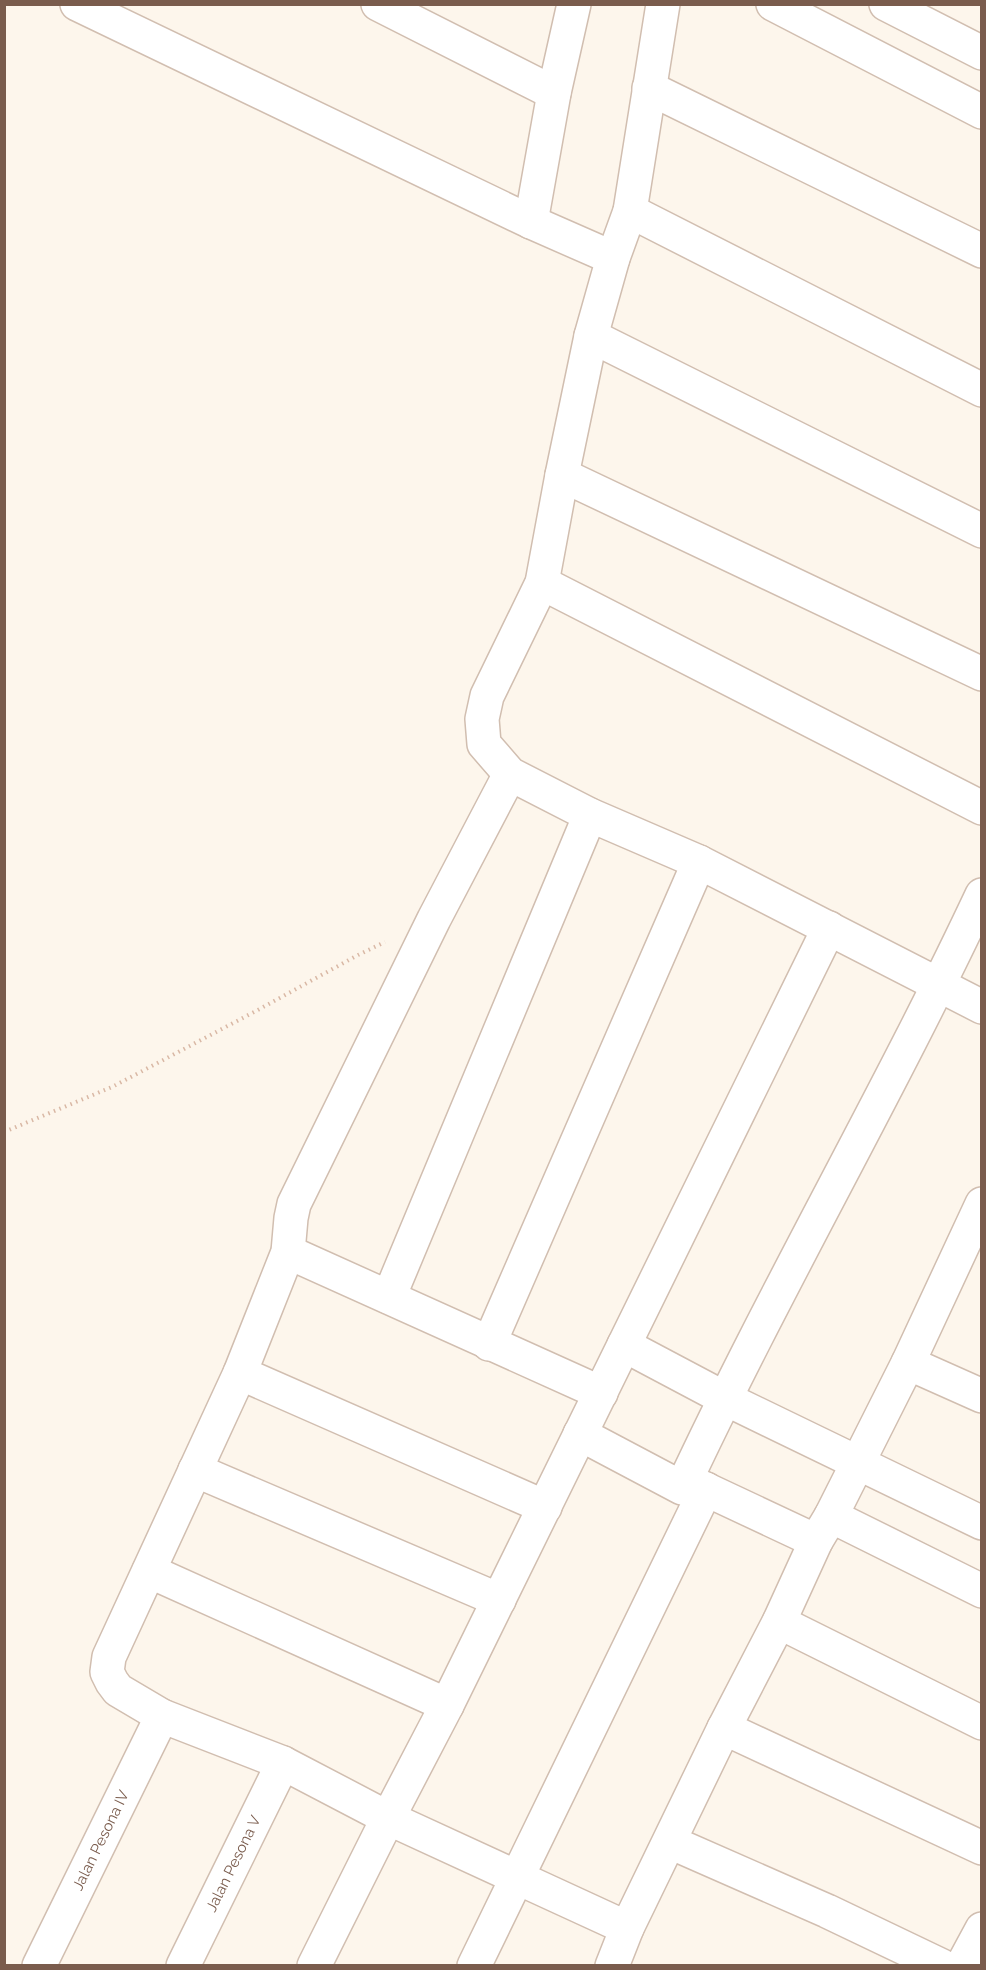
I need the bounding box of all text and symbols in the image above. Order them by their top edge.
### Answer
street label: Jalan Pesona IV [69,1787,133,1893]
street label: Jalan Pesona V [202,1813,265,1915]

